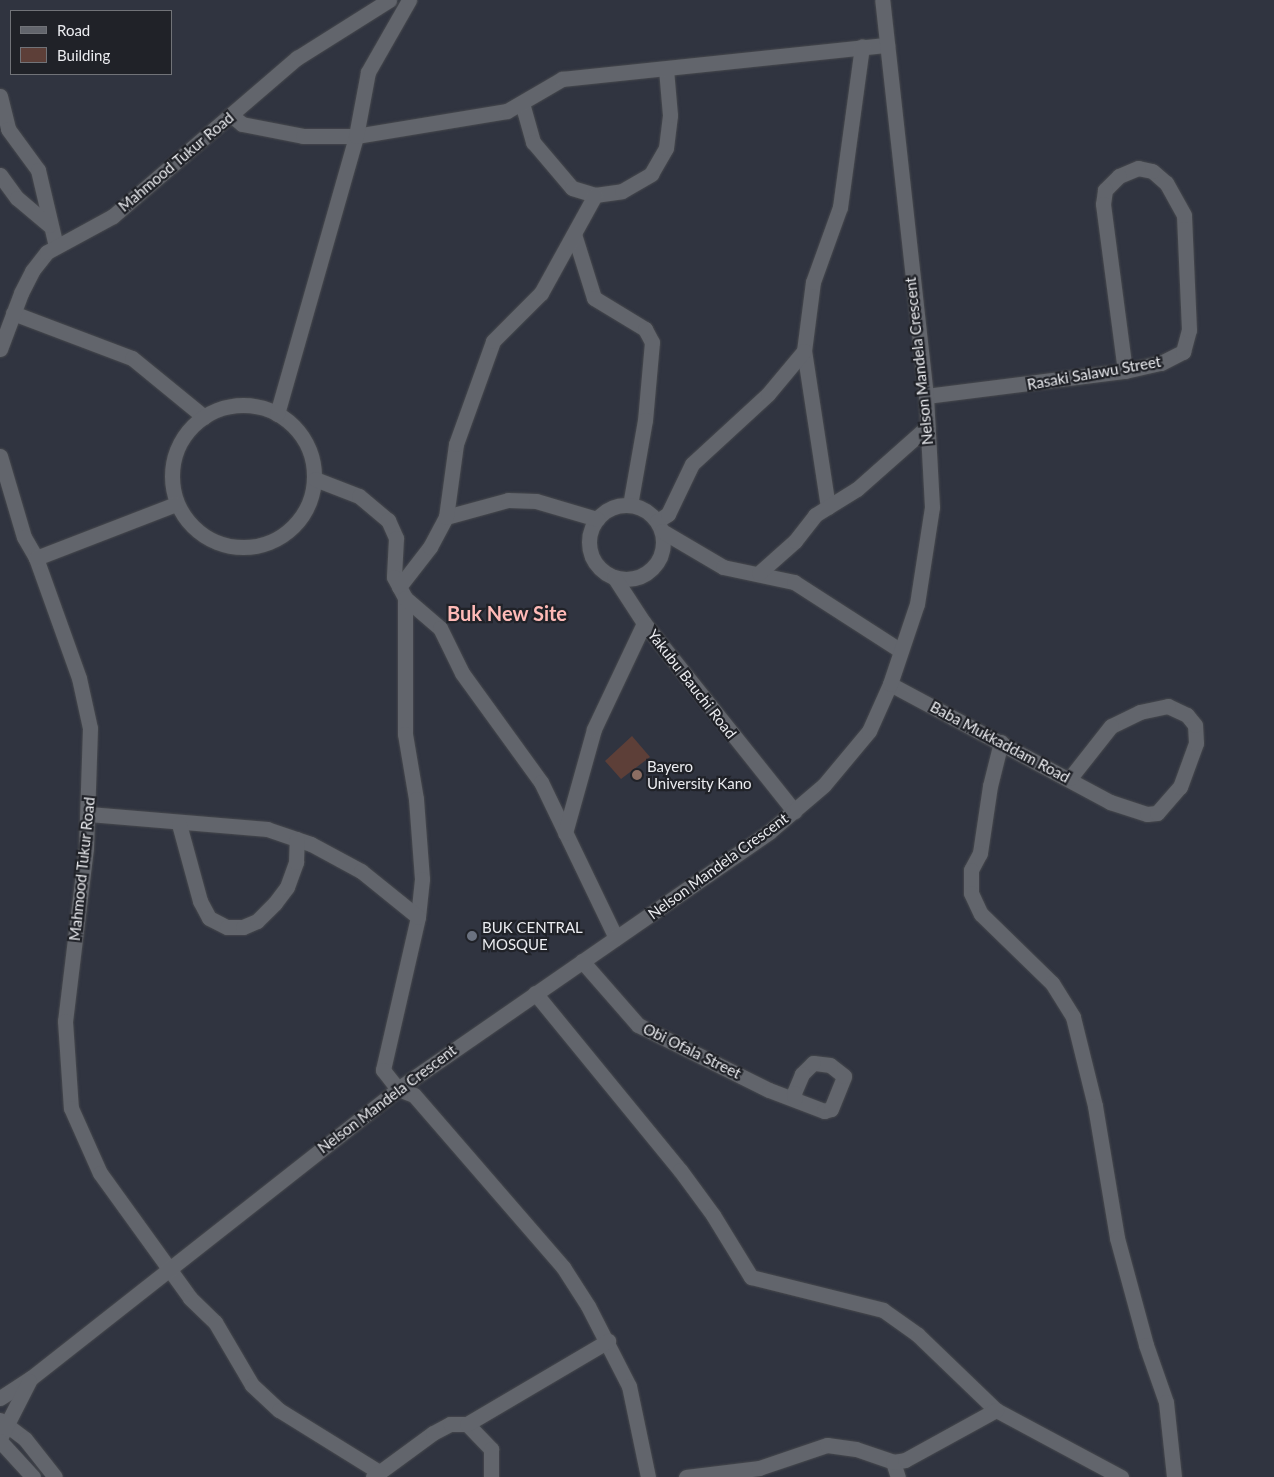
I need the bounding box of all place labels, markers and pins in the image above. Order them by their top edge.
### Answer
place label: Bayero University Kano [647,757,752,792]
marker: Bayero University Kano [631,769,643,781]
place label: BUK CENTRAL MOSQUE [482,918,583,953]
marker: BUK CENTRAL MOSQUE [466,930,478,942]

